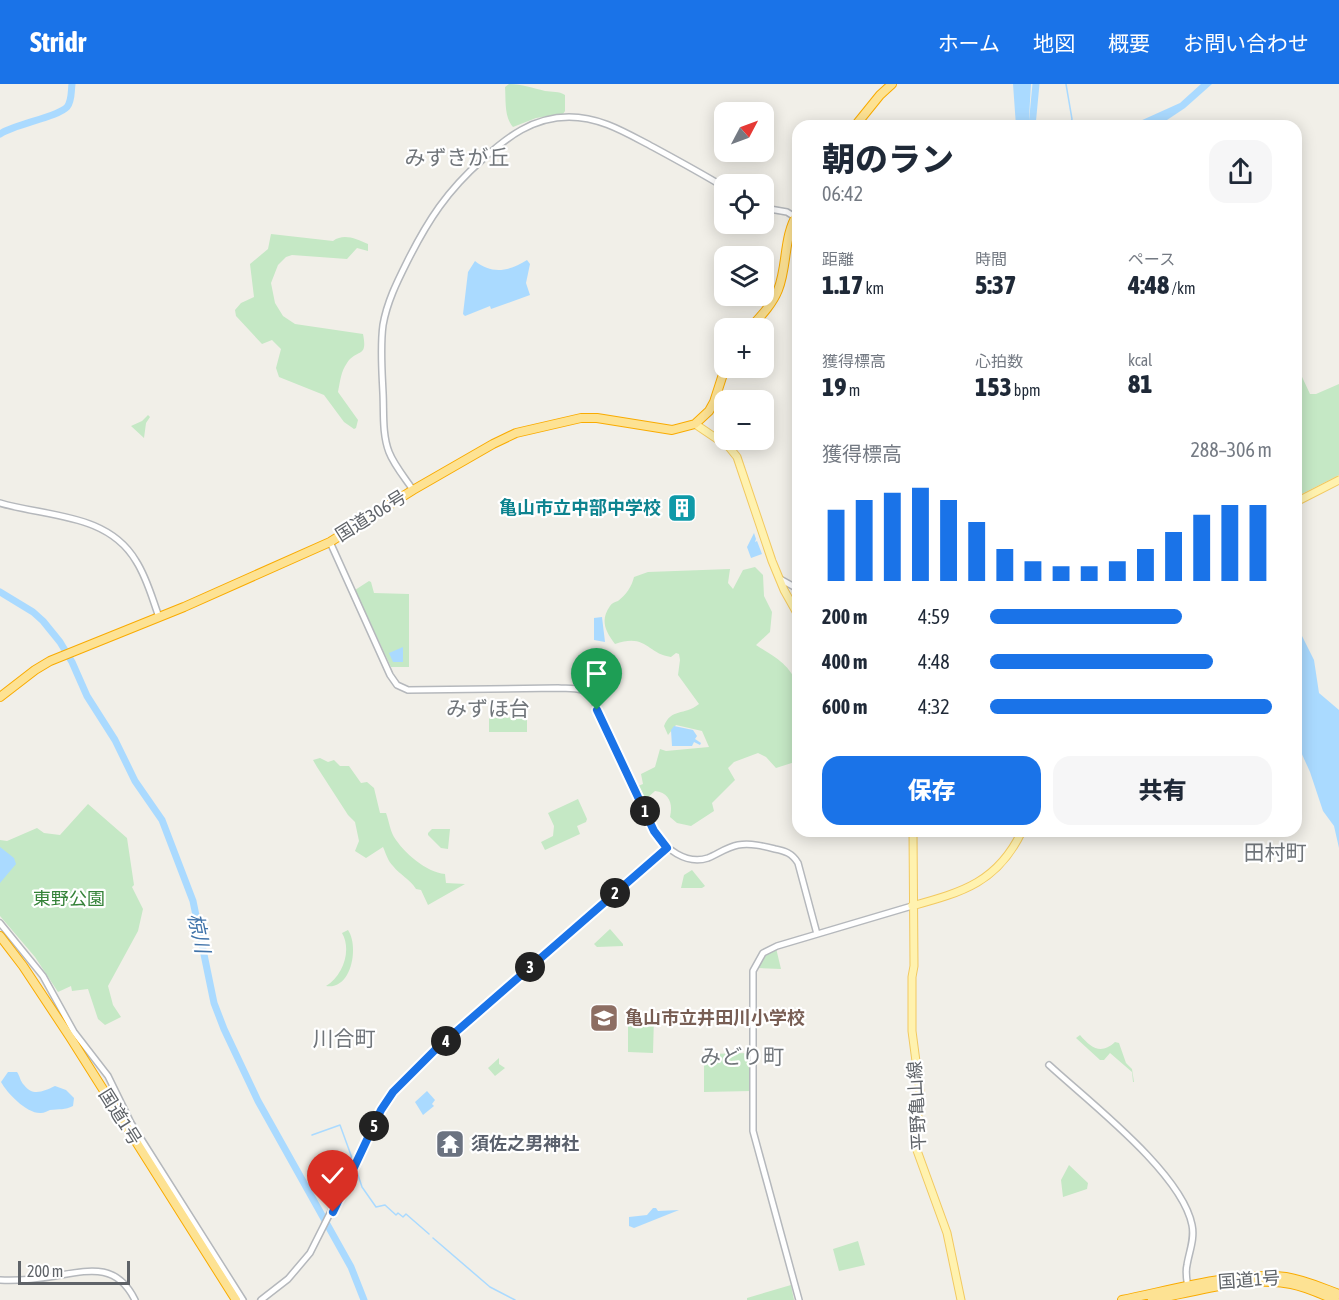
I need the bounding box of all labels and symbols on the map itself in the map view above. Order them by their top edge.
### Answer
north arrow [714,102,774,162]
district label: みずきが丘 [405,145,510,169]
street label: 国道306号 [332,486,410,546]
building icon: 亀山市立中部中学校 [666,492,698,524]
place label: 亀山市立中部中学校 [499,497,661,518]
pin [571,648,622,710]
district label: みずほ台 [446,696,530,720]
pin: 1 [630,796,660,826]
district label: 田村町 [1244,840,1307,864]
pin: 2 [600,878,630,908]
park label: 東野公園 [33,888,105,909]
water label: 椋川 [184,911,215,957]
pin: 3 [515,952,545,982]
school or university icon: 亀山市立井田川小学校 [588,1002,620,1034]
place label: 亀山市立井田川小学校 [625,1007,805,1028]
district label: 川合町 [313,1026,376,1050]
pin: 4 [431,1026,461,1056]
district label: みどり町 [700,1044,784,1068]
street label: 平野亀山線 [904,1061,929,1152]
street label: 国道1号 [95,1085,146,1149]
pin: 5 [359,1111,389,1141]
temple icon: 須佐之男神社 [434,1128,466,1160]
place label: 須佐之男神社 [471,1133,579,1154]
pin [307,1150,358,1212]
scale bar [18,1258,130,1286]
street label: 国道1号 [1217,1267,1281,1292]

